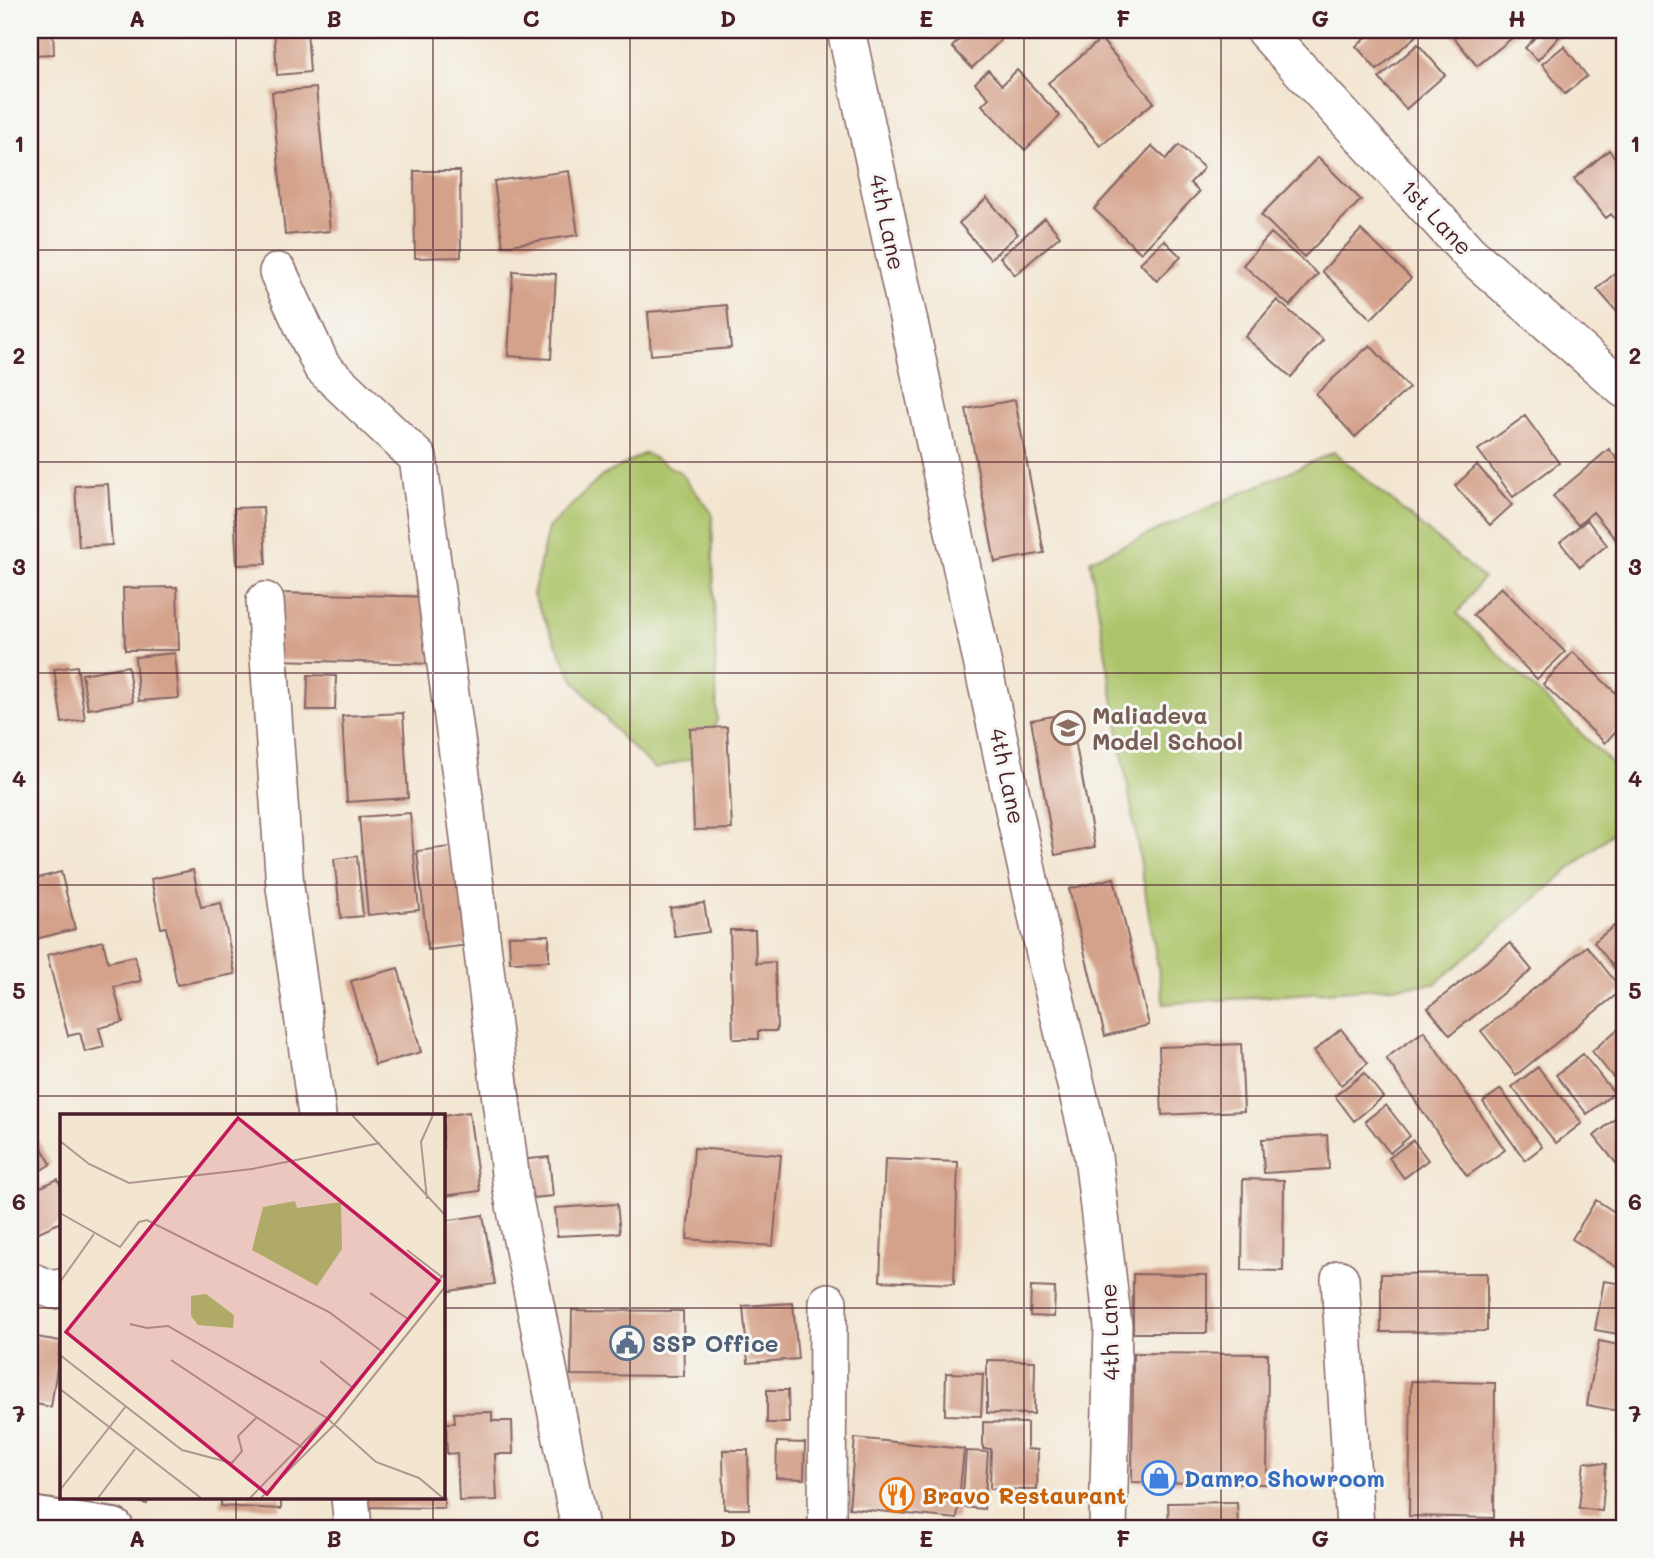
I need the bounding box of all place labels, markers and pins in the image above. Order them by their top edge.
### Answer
place label: Maliadeva Model School [1092,700,1243,756]
school or university icon: Maliadeva Model School [1049,709,1087,747]
public building icon: SSP Office [608,1324,646,1362]
place label: SSP Office [652,1328,778,1358]
shop icon: Damro Showroom [1140,1459,1178,1497]
place label: Damro Showroom [1184,1463,1385,1493]
restaurant icon: Bravo Restaurant [878,1476,916,1514]
place label: Bravo Restaurant [922,1480,1127,1510]

